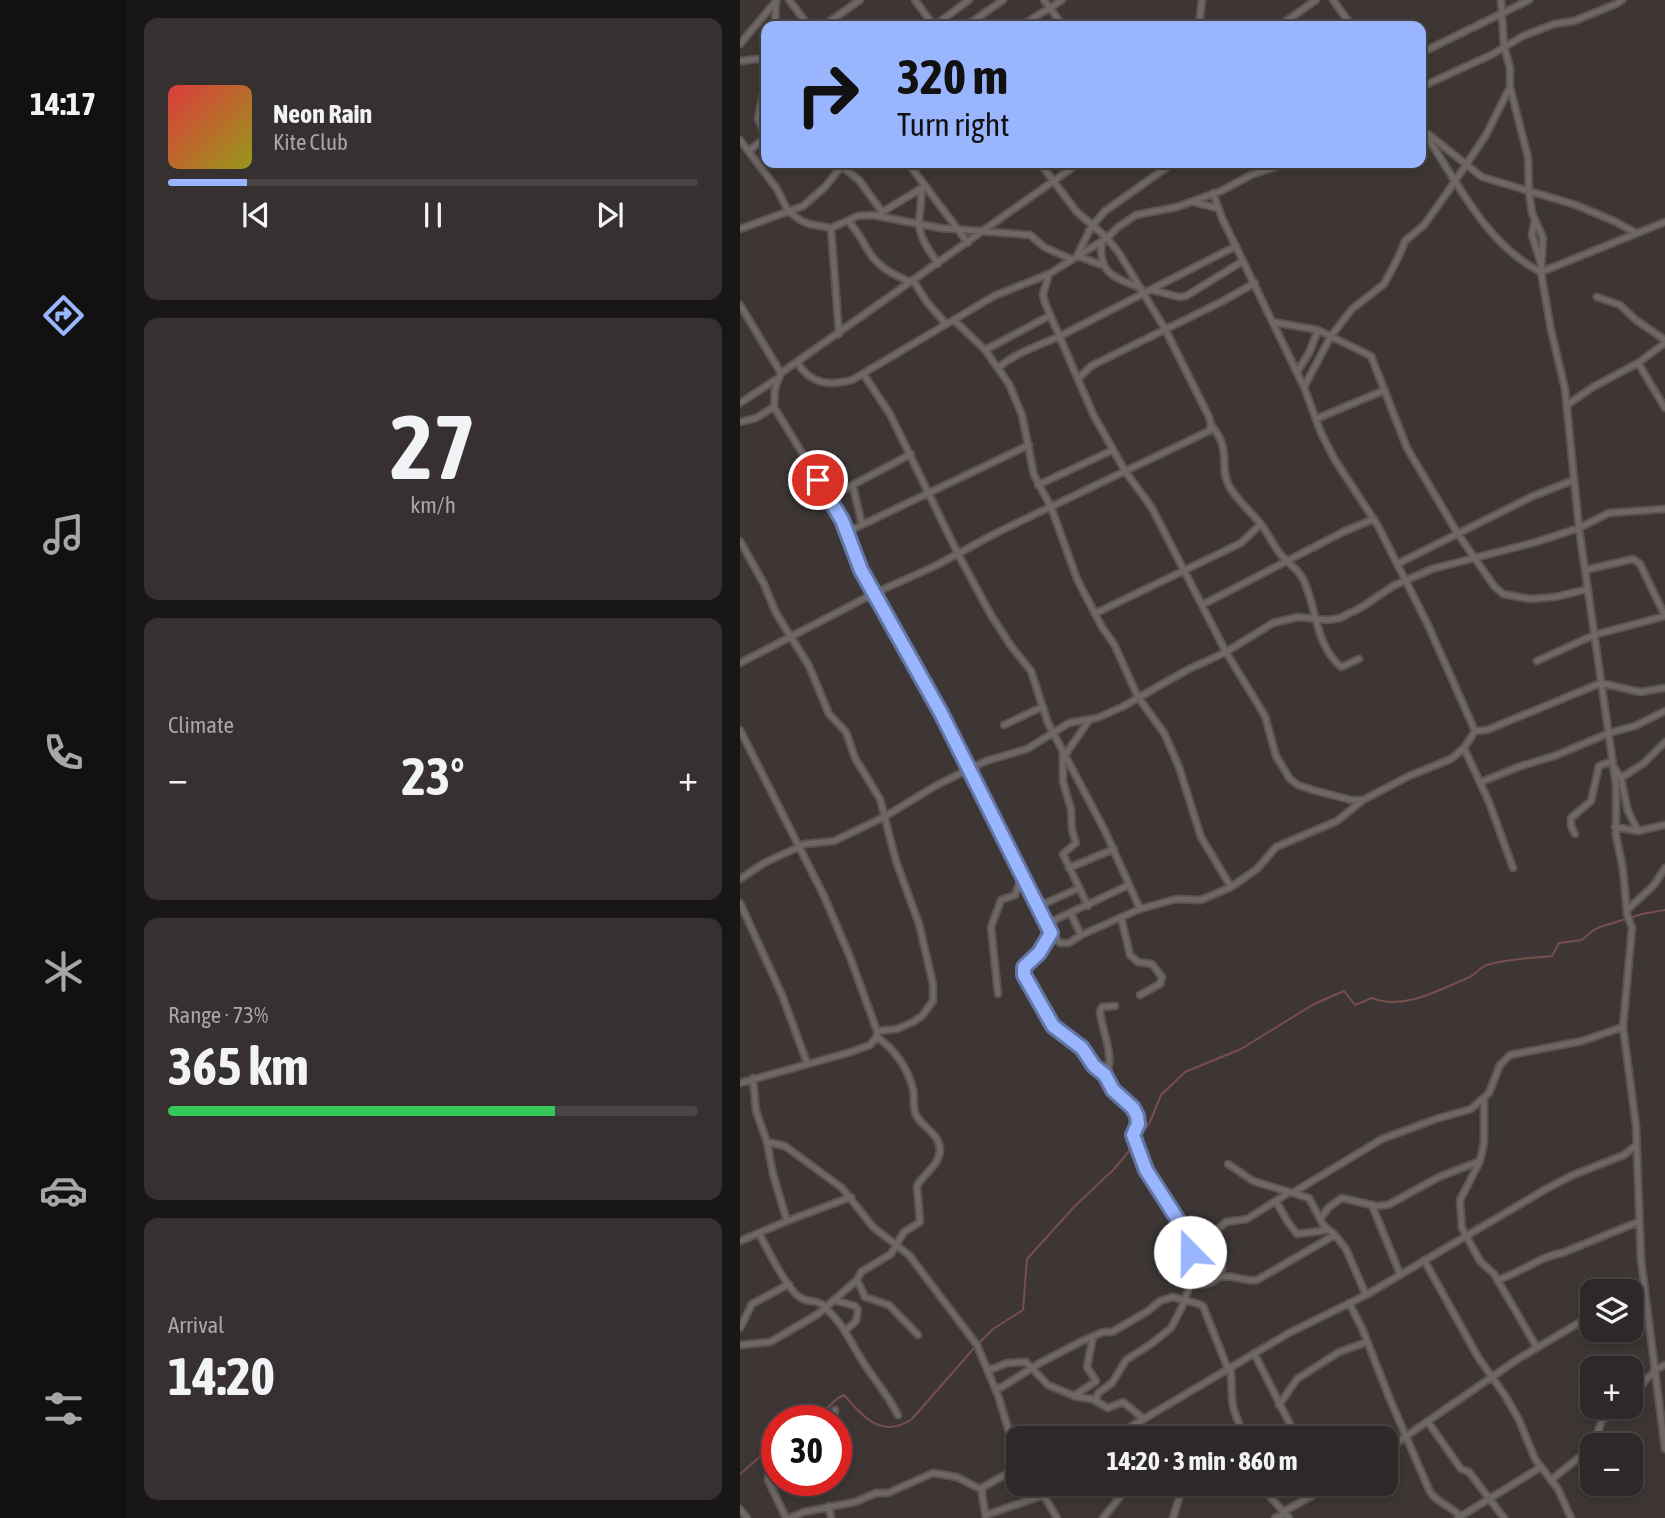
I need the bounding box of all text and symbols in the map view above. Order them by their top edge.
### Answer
text: 320 m [897,48,1008,104]
icon: right [782,49,873,140]
text: 14:17 [30,85,96,122]
text: Neon Rain [273,99,372,129]
text: Turn right [897,106,1010,143]
text: Kite Club [273,129,348,155]
icon: previous [237,196,275,234]
icon: pause [414,196,452,234]
icon: next [591,196,629,234]
icon: directions [39,291,88,340]
text: 27 [390,394,476,498]
pin [788,450,848,510]
icon: arrive [799,461,837,499]
text: km/h [410,492,456,518]
icon: music [39,510,88,559]
text: Climate [168,712,234,738]
icon: phone [39,728,88,777]
text: 23° [401,746,465,806]
text: − [168,756,188,799]
text: + [678,756,698,799]
icon: climate [39,947,88,996]
text: Range · 73% [168,1002,268,1028]
text: 365 km [168,1036,309,1096]
icon: car [39,1166,88,1215]
position arrow [1153,1215,1227,1289]
map controls [1580,1279,1643,1496]
button: layers [1580,1279,1643,1342]
text: Arrival [168,1312,224,1338]
text: 14:20 [168,1346,275,1406]
button: + [1580,1356,1643,1419]
icon: filters [39,1384,88,1433]
speed limit sign: 30 [761,1405,852,1496]
button: − [1580,1433,1643,1496]
text: 14:20 · 3 min · 860 m [1107,1446,1297,1476]

